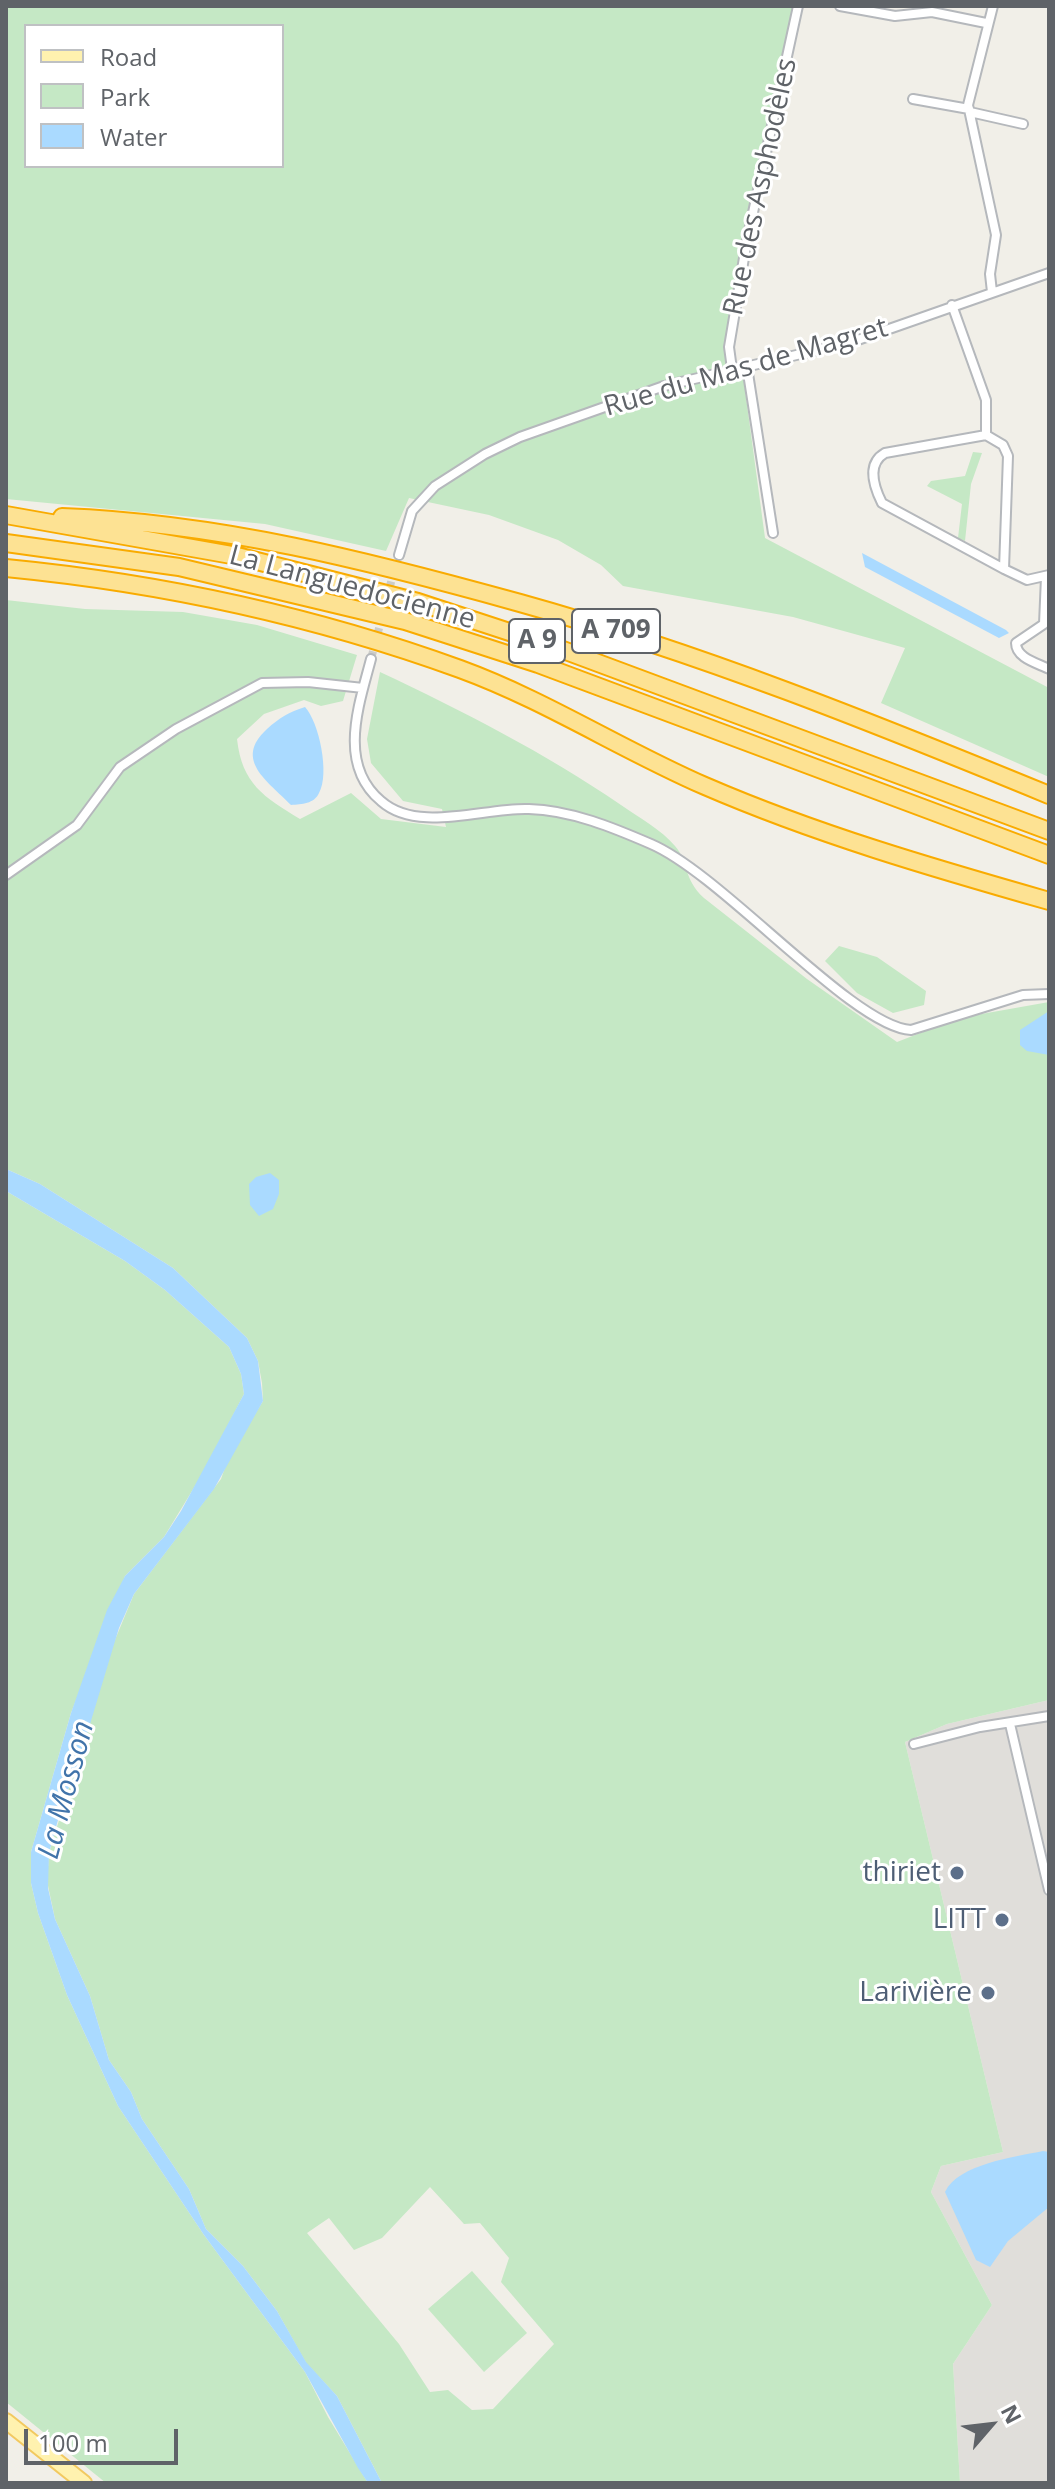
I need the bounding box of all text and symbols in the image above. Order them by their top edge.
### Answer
legend [24,24,284,168]
text: Road [100,40,157,73]
street label: Rue des Asphodèles [717,55,805,319]
text: Park [100,80,150,113]
text: Water [100,120,167,153]
street label: Rue du Mas de Magret [600,311,892,425]
street label: La Languedocienne [225,539,479,637]
road number: A 709 [572,609,660,653]
road number: A 9 [509,619,565,663]
water label: La Mosson [31,1717,103,1863]
place label: thiriet [863,1856,941,1890]
marker: thiriet [948,1864,966,1882]
place label: LITT [933,1903,986,1937]
marker: LITT [993,1911,1011,1929]
place label: Larivière [859,1976,972,2010]
marker: Larivière [979,1984,997,2002]
north arrow [951,2385,1031,2465]
text: N [995,2399,1030,2429]
scale bar [28,2413,182,2463]
text: 100 m [38,2426,108,2459]

